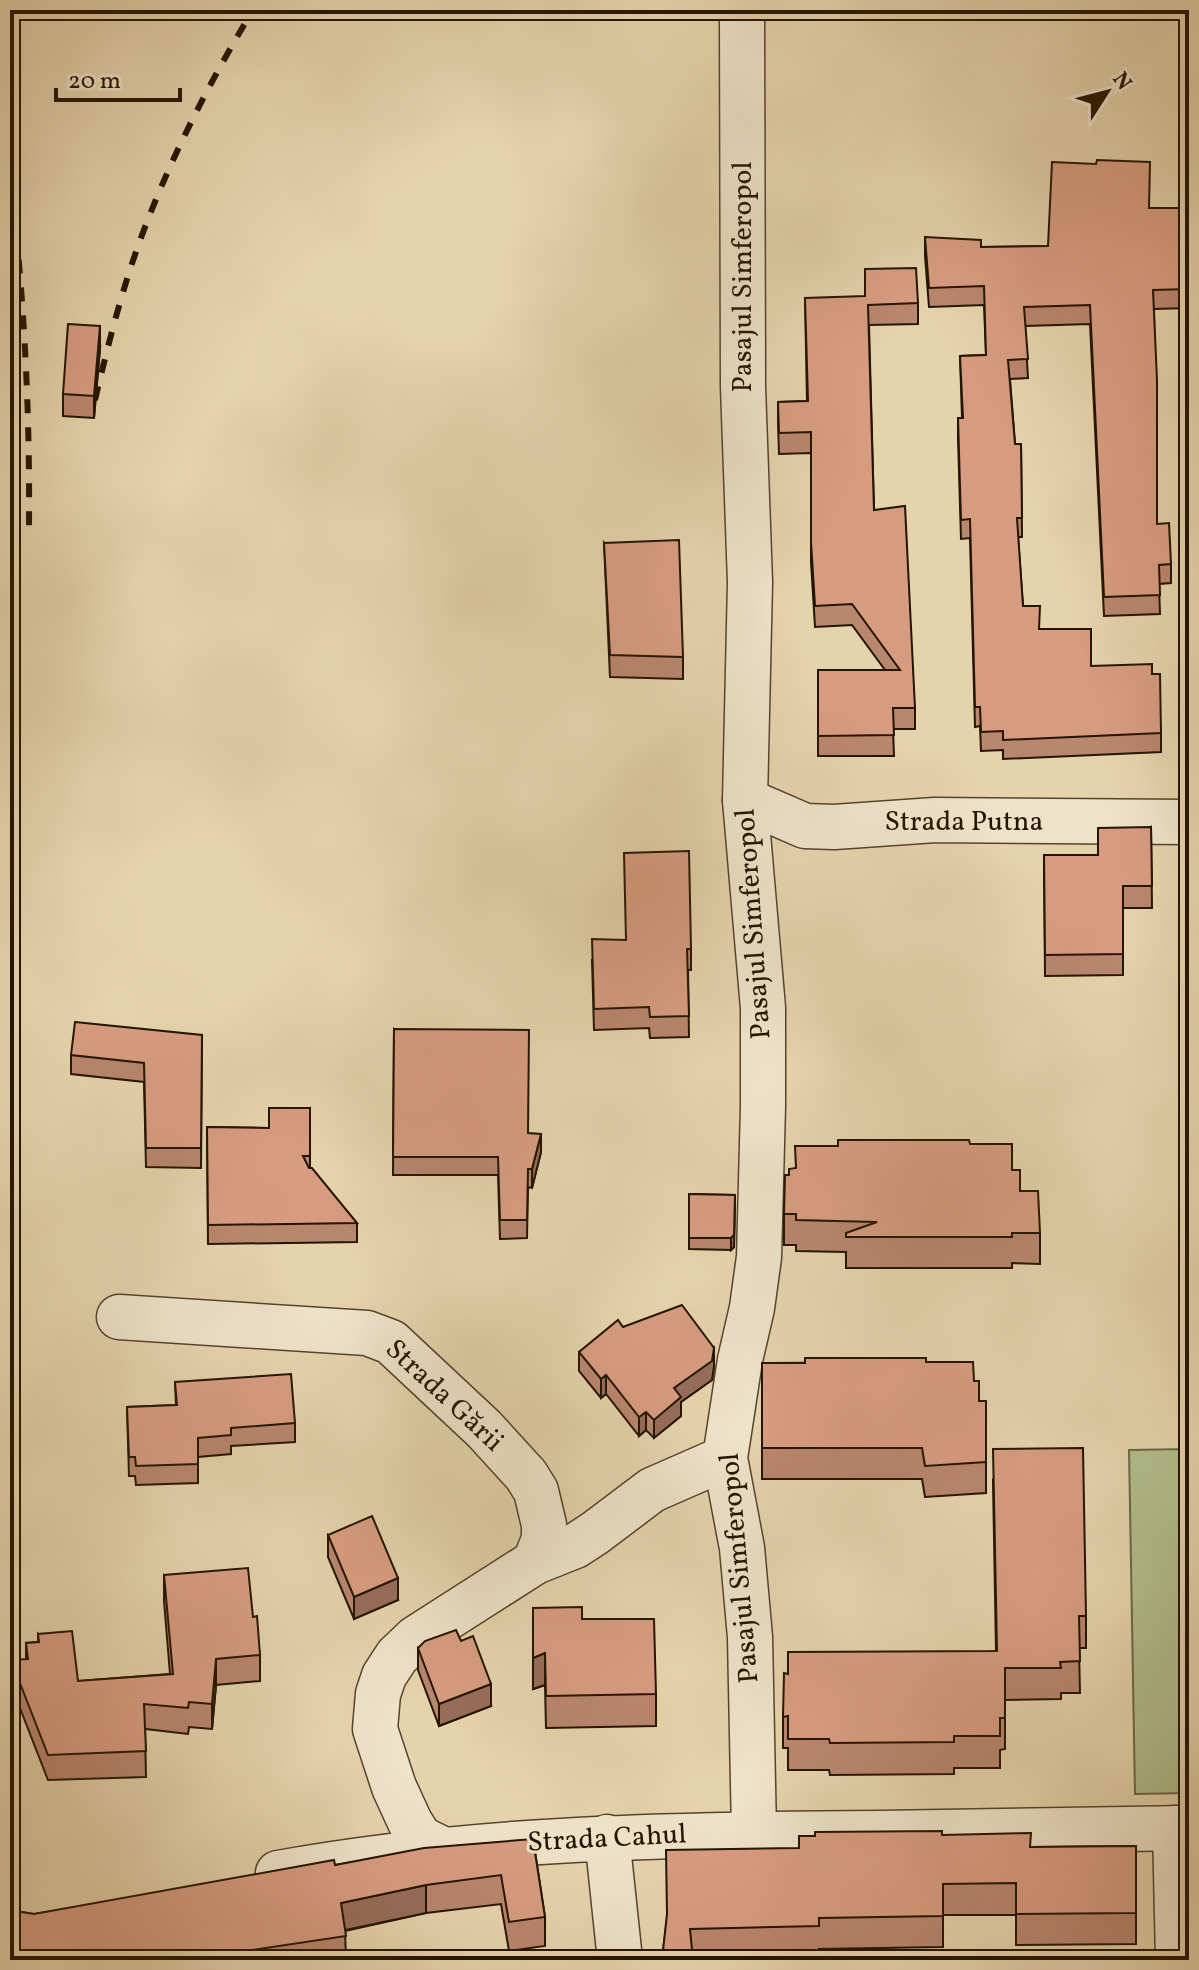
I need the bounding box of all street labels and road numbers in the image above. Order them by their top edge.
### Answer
street label: Pasajul Simferopol [724,161,763,393]
street label: Strada Putna [885,803,1043,842]
street label: Pasajul Simferopol [726,807,782,1041]
street label: Strada Gării [376,1331,512,1461]
street label: Pasajul Simferopol [711,1451,769,1685]
street label: Strada Cahul [526,1815,688,1863]

